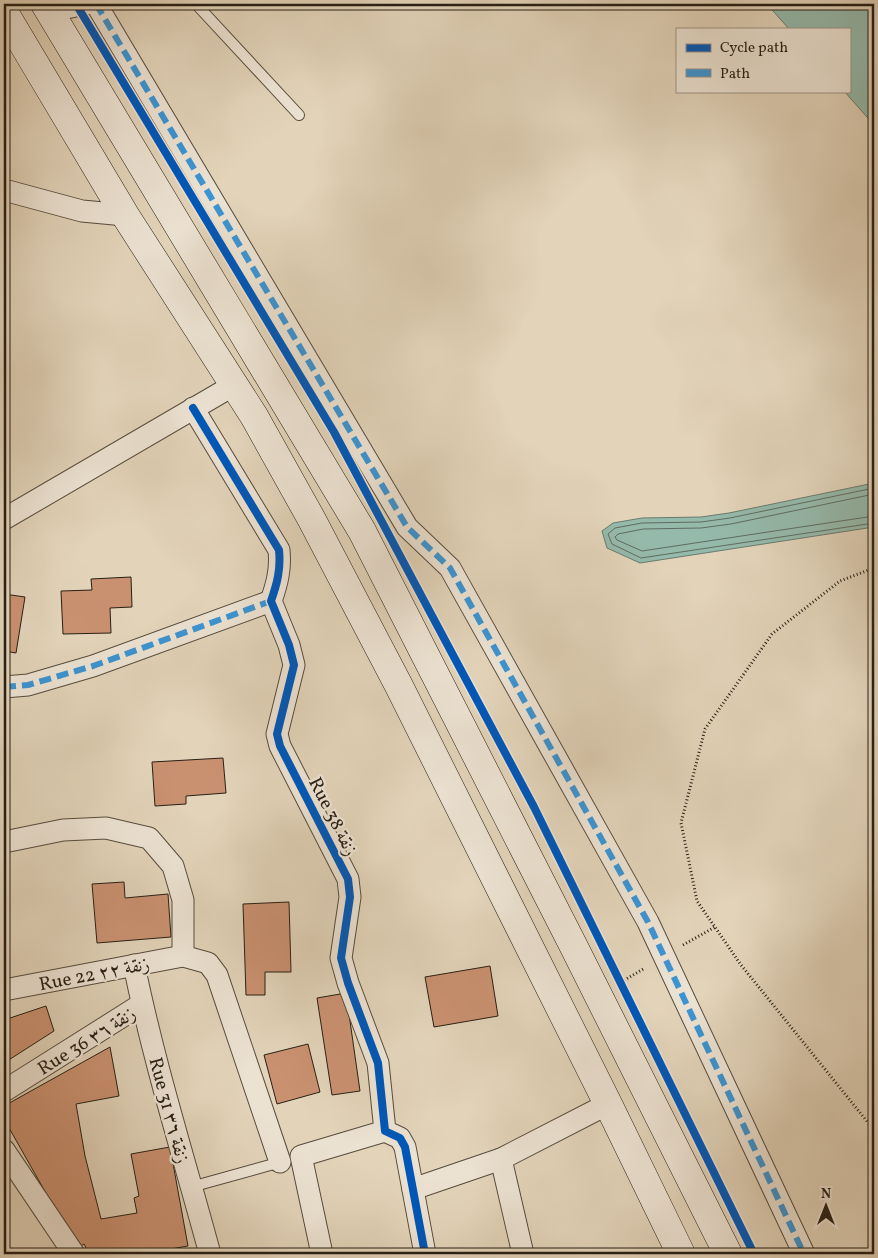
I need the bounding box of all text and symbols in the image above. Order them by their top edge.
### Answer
legend [676,28,850,92]
text: Cycle path [720,38,788,59]
text: Path [720,64,750,85]
street label: Rue 38 زنقة [301,773,363,861]
street label: Rue 22 زنقة ٢٢ [37,951,152,998]
street label: Rue 36 زنقة ٣٦ [33,1001,141,1082]
street label: Rue 31 زنقة ٣٦ [141,1054,195,1167]
north arrow [800,1180,850,1230]
text: N [821,1185,831,1204]

